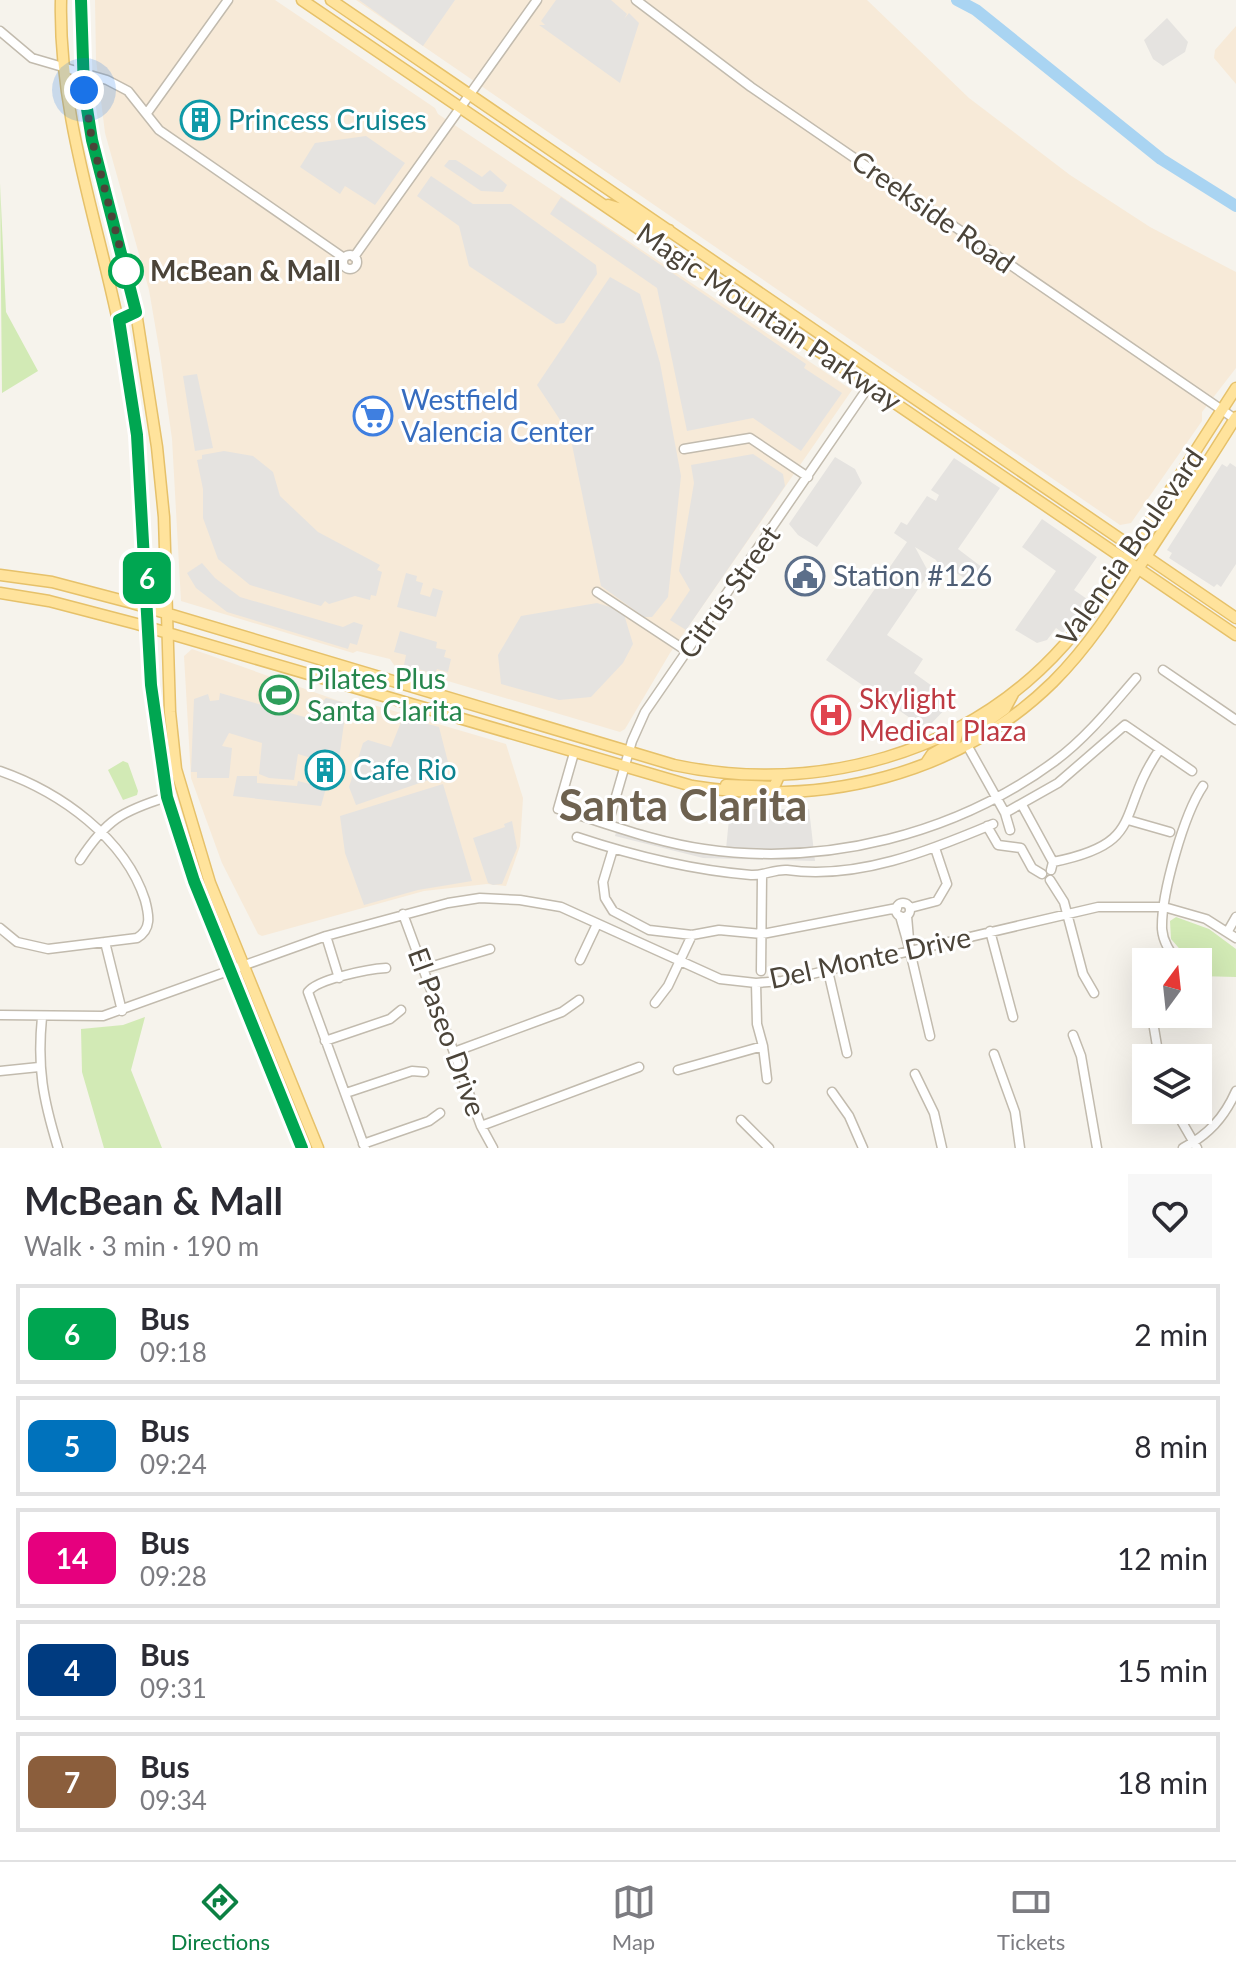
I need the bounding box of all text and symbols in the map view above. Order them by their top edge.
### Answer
your location [64,70,104,110]
building icon: Princess Cruises [179,99,221,141]
place label: Princess Cruises [228,102,427,136]
street label: Creekside Road [846,143,1021,280]
street label: Magic Mountain Parkway [631,215,909,418]
place label: McBean & Mall [150,253,341,287]
marker: McBean & Mall [109,254,143,288]
place label: Westfield Valencia Center [401,382,594,448]
supermarket icon: Westfield Valencia Center [352,395,394,437]
street label: Valencia Boulevard [1048,441,1210,652]
street label: Citrus Street [670,518,786,664]
line badge: 6 [121,552,173,604]
public building icon: Station #126 [784,555,826,597]
place label: Station #126 [833,558,992,592]
text: 6 [139,561,155,595]
place label: Pilates Plus Santa Clarita [307,661,463,727]
sports icon: Pilates Plus Santa Clarita [258,674,300,716]
place label: Skylight Medical Plaza [859,681,1027,747]
hospital icon: Skylight Medical Plaza [810,694,852,736]
building icon: Cafe Rio [304,749,346,791]
place label: Cafe Rio [353,752,457,786]
district label: Santa Clarita [559,778,807,830]
street label: Del Monte Drive [766,919,974,995]
street label: El Paseo Drive [402,943,494,1121]
north arrow [1132,948,1212,1028]
map controls [1132,948,1212,1124]
button: layers [1132,1044,1212,1124]
button: heart [1128,1174,1212,1258]
text: McBean & Mall [24,1177,283,1223]
text: Walk · 3 min · 190 m [24,1230,259,1262]
text: Bus [140,1300,190,1336]
text: 2 min [1134,1316,1208,1352]
text: 6 [64,1317,80,1351]
text: 09:18 [140,1336,207,1368]
text: Bus [140,1412,190,1448]
text: 8 min [1134,1428,1208,1464]
text: 5 [64,1429,80,1463]
text: 09:24 [140,1448,207,1480]
text: Bus [140,1524,190,1560]
text: 12 min [1117,1540,1208,1576]
text: 14 [56,1541,88,1575]
text: 09:28 [140,1560,207,1592]
text: Bus [140,1636,190,1672]
text: 15 min [1117,1652,1208,1688]
text: 4 [64,1653,80,1687]
text: 09:31 [140,1672,207,1704]
text: Bus [140,1748,190,1784]
text: 18 min [1117,1764,1208,1800]
text: 7 [64,1765,80,1799]
text: 09:34 [140,1784,207,1816]
tab: Directions [171,1880,270,1955]
tab: Map [612,1880,656,1955]
tab: Tickets [997,1880,1065,1955]

